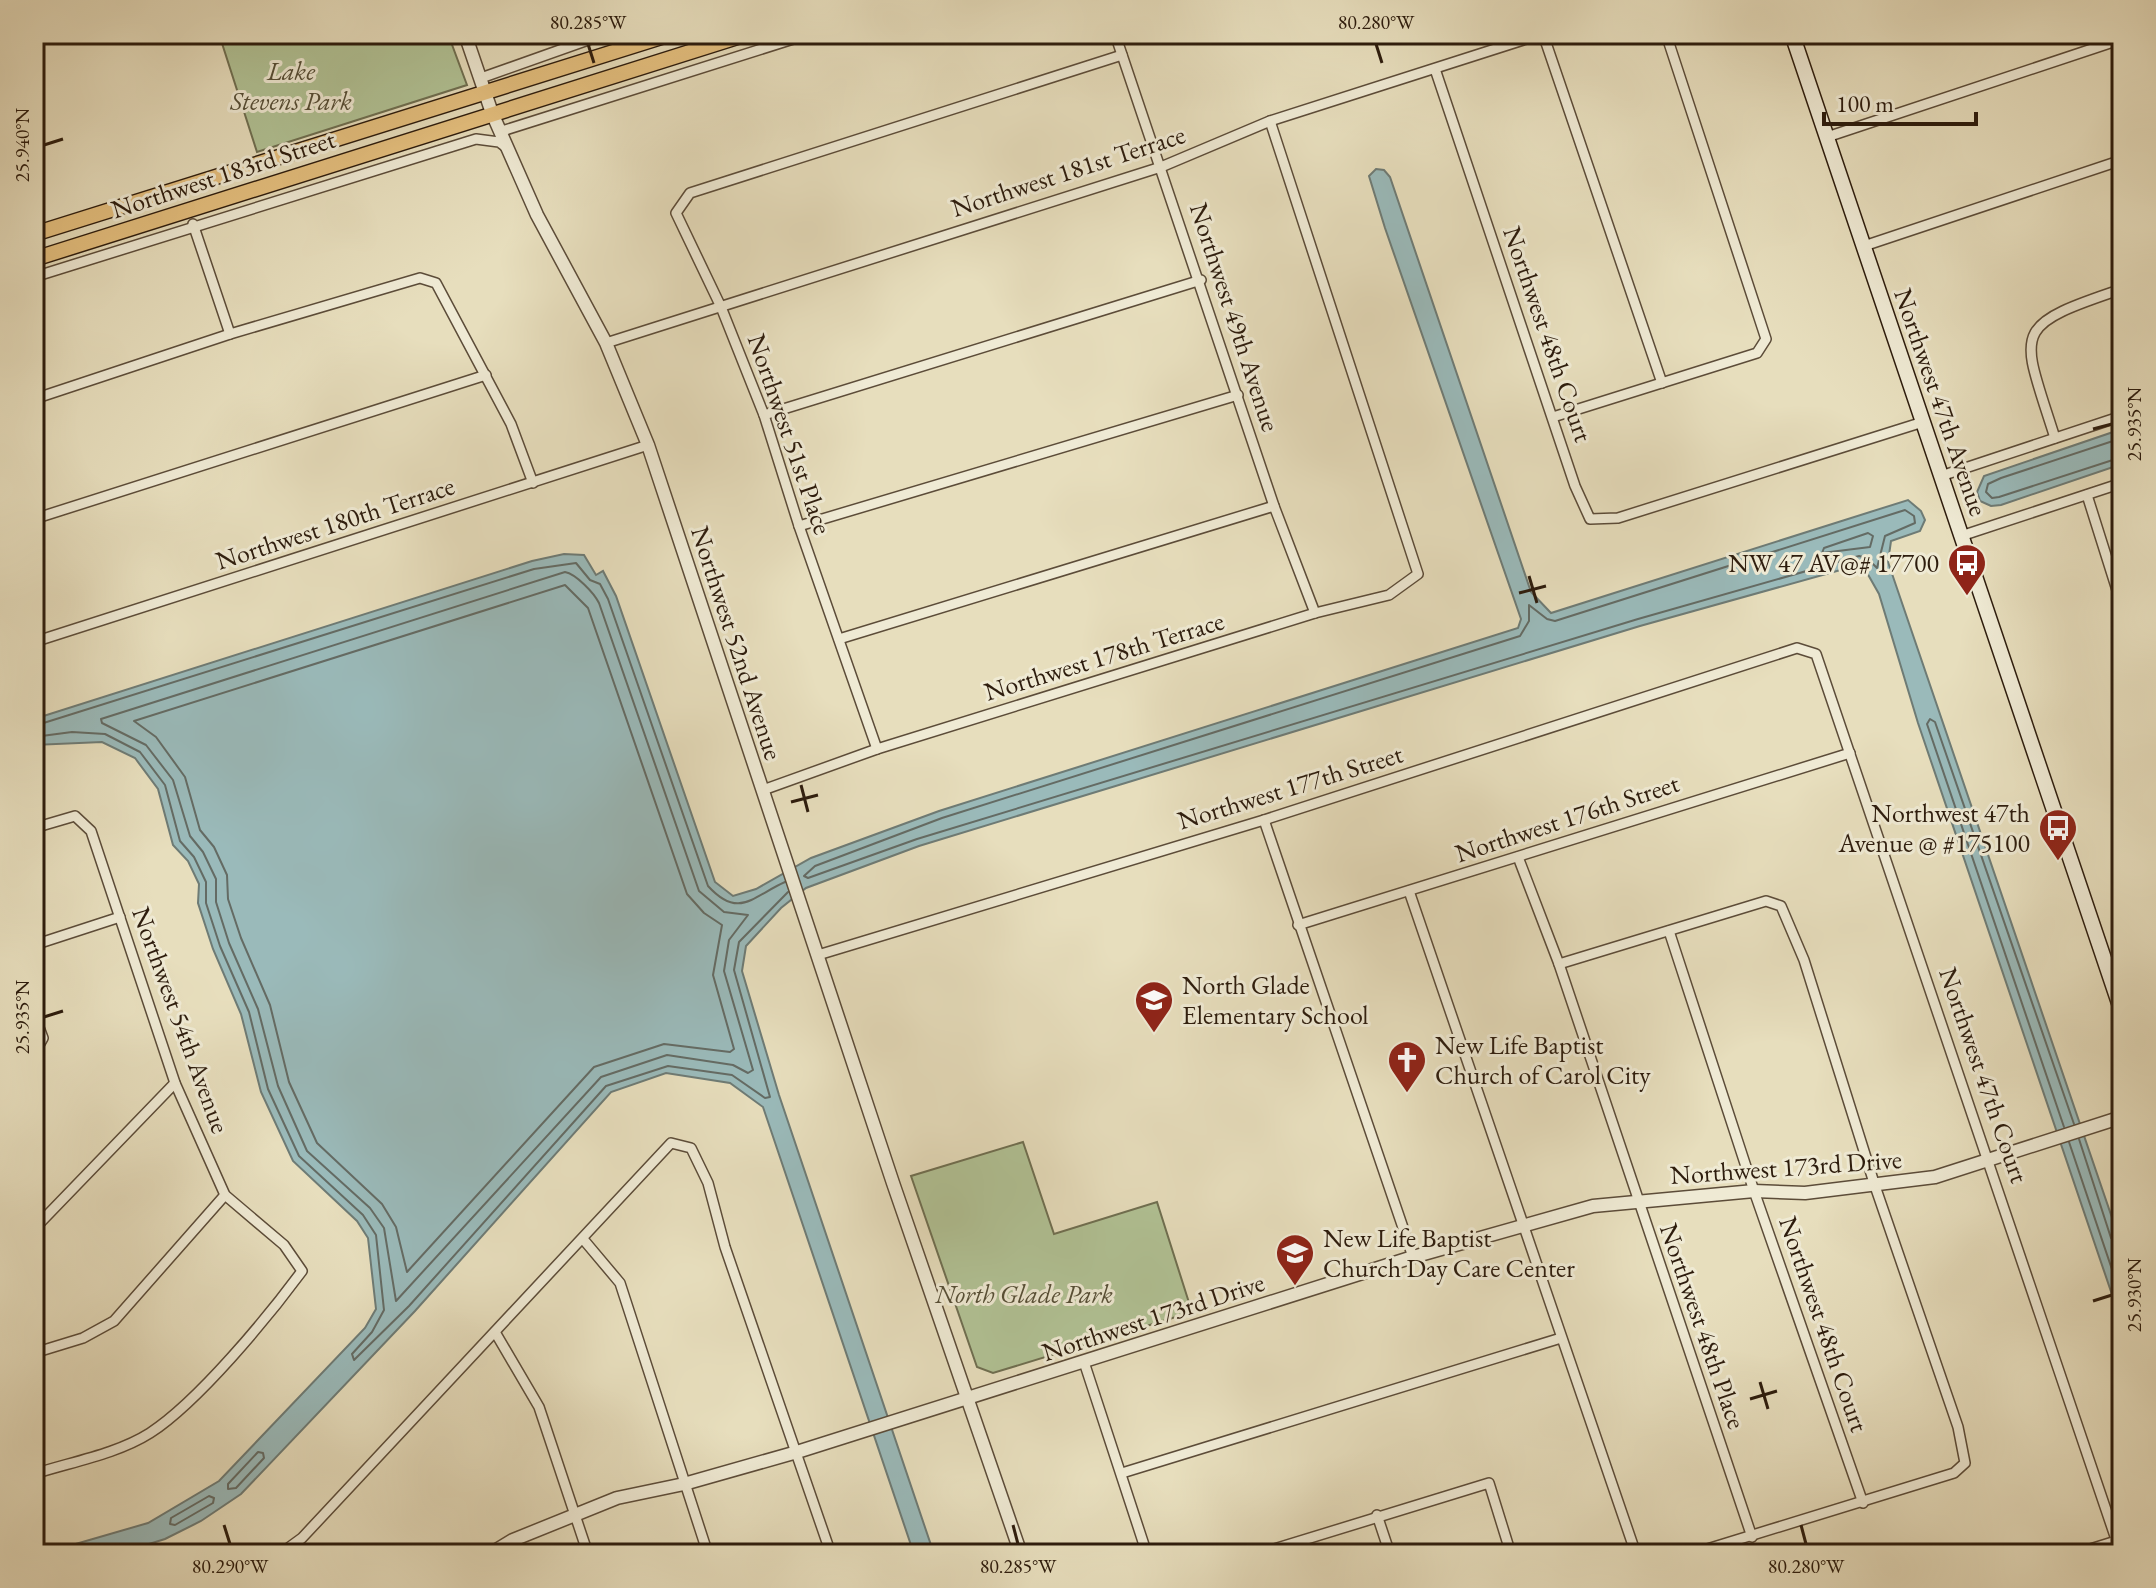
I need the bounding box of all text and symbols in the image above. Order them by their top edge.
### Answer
text: 80.285°W [550,9,627,35]
text: 80.280°W [1338,9,1415,35]
park label: Lake Stevens Park [229,54,352,118]
scale bar [1824,76,1976,126]
text: 100 m [1836,88,1894,119]
text: 25.940°N [9,108,35,182]
street label: Northwest 181st Terrace [947,117,1189,225]
street label: Northwest 183rd Street [107,122,339,226]
street label: Northwest 49th Avenue [1182,198,1288,436]
street label: Northwest 48th Court [1495,222,1601,446]
street label: Northwest 47th Avenue [1886,284,1996,520]
street label: Northwest 51st Place [740,329,840,539]
text: 25.935°N [2121,387,2147,461]
street label: Northwest 180th Terrace [211,468,459,578]
street label: Northwest 52nd Avenue [683,522,791,764]
bus stop icon: NW 47 AV@# 17700 [1946,542,1988,597]
place label: NW 47 AV@# 17700 [1728,546,1939,580]
street label: Northwest 178th Terrace [980,603,1228,709]
street label: Northwest 177th Street [1173,737,1407,837]
street label: Northwest 176th Street [1451,766,1683,870]
place label: Northwest 47th Avenue @ #175100 [1837,796,2030,860]
bus stop icon: Northwest 47th Avenue @ #175100 [2037,807,2079,862]
street label: Northwest 54th Avenue [124,902,238,1138]
street label: Northwest 47th Court [1931,963,2037,1187]
place label: North Glade Elementary School [1182,968,1369,1032]
school or university icon: North Glade Elementary School [1133,979,1175,1034]
text: 25.935°N [9,980,35,1054]
place label: New Life Baptist Church of Carol City [1435,1028,1651,1092]
church icon: New Life Baptist Church of Carol City [1386,1039,1428,1094]
street label: Northwest 173rd Drive [1669,1142,1903,1192]
street label: Northwest 48th Court [1771,1212,1877,1436]
street label: Northwest 48th Place [1652,1219,1754,1433]
place label: New Life Baptist Church Day Care Center [1323,1221,1575,1285]
school or university icon: New Life Baptist Church Day Care Center [1274,1232,1316,1287]
text: 25.930°N [2121,1258,2147,1332]
street label: Northwest 173rd Drive [1037,1265,1269,1369]
park label: North Glade Park [934,1277,1113,1311]
text: 80.290°W [192,1553,269,1579]
text: 80.285°W [980,1553,1057,1579]
text: 80.280°W [1768,1553,1845,1579]

